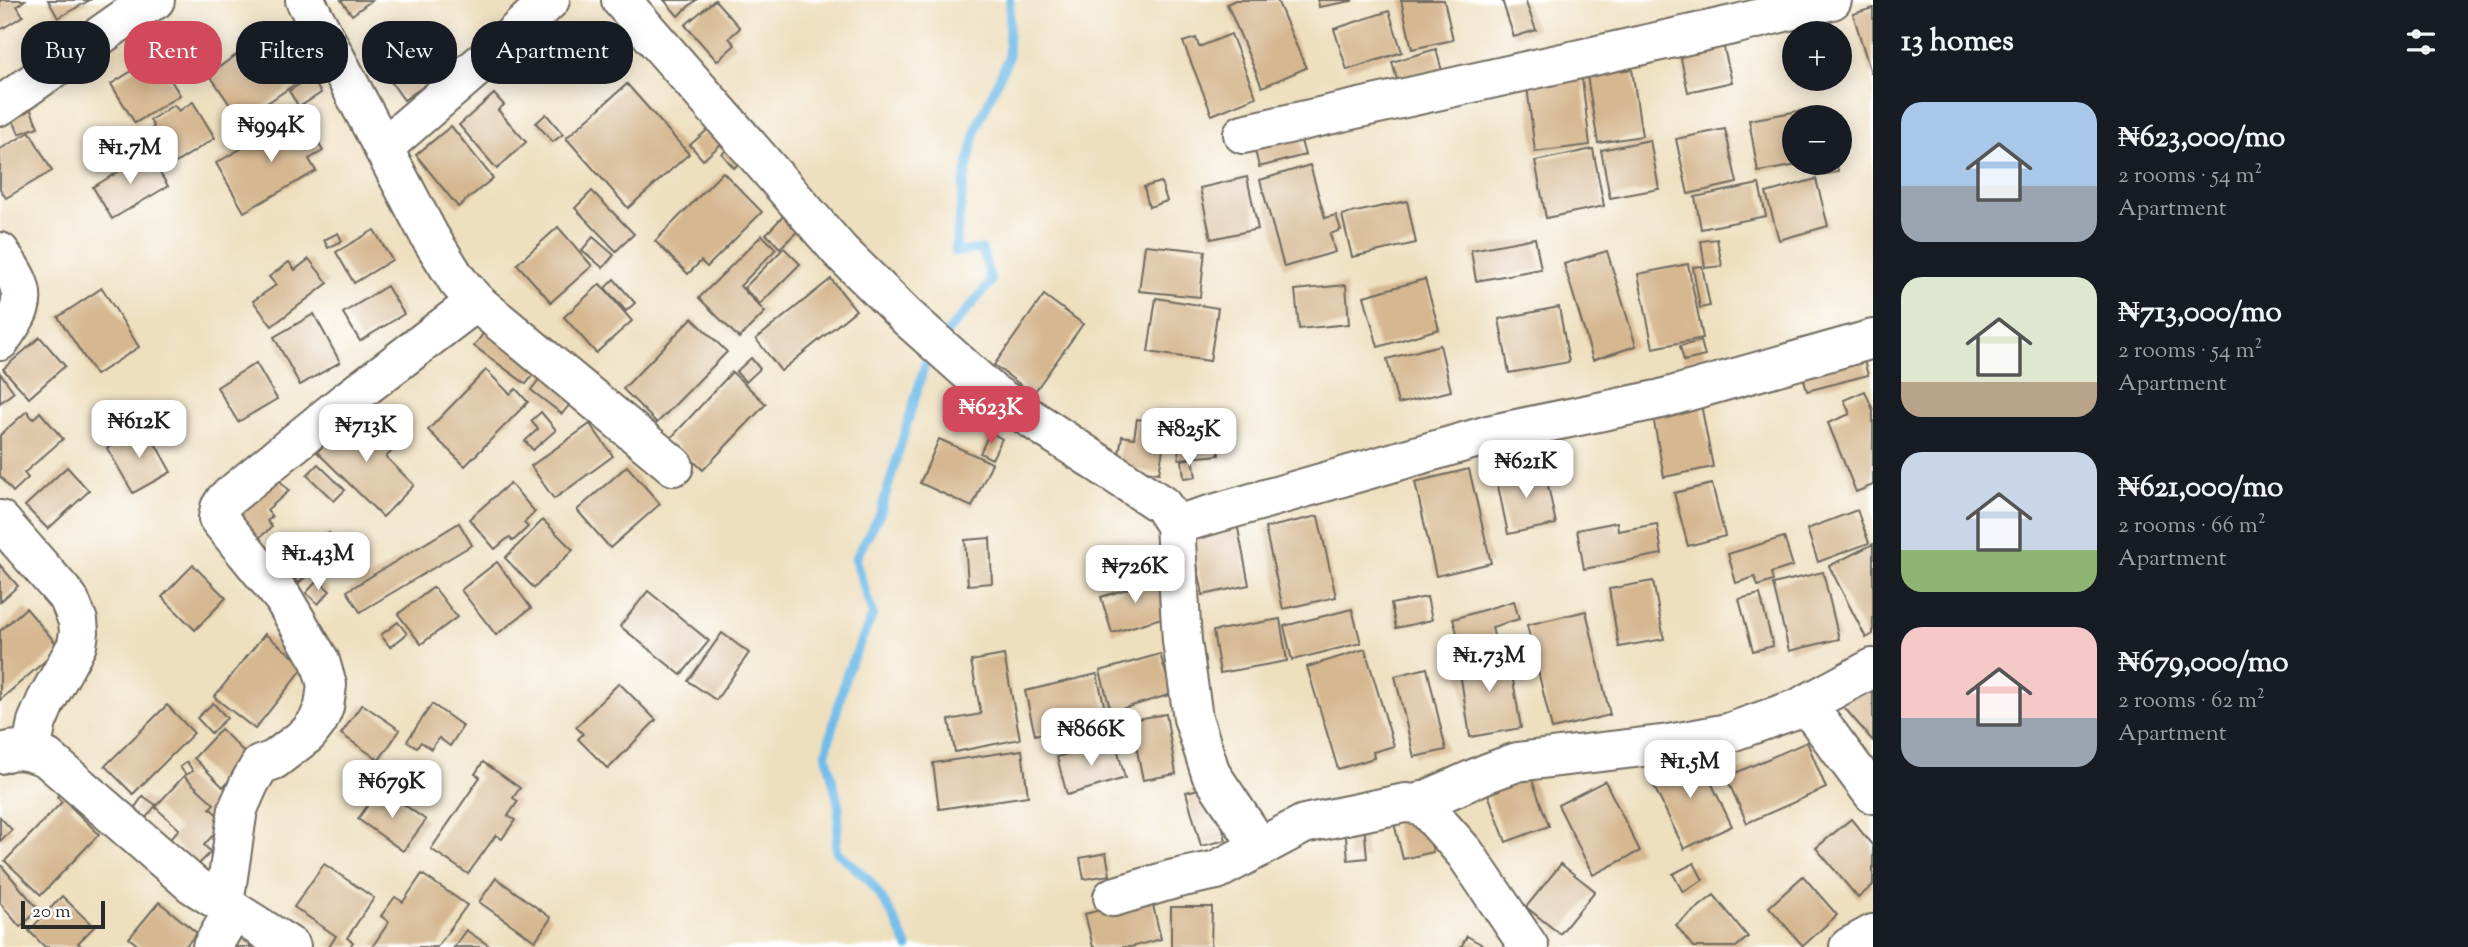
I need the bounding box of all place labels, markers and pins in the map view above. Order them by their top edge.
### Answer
pin: ₦994K [222,104,320,164]
pin: ₦1.7M [81,127,179,186]
pin: ₦623K [942,386,1040,446]
pin: ₦612K [90,400,188,460]
pin: ₦713K [317,405,415,464]
pin: ₦825K [1140,408,1238,468]
pin: ₦621K [1477,440,1575,500]
pin: ₦1.43M [261,532,375,592]
pin: ₦726K [1086,546,1184,605]
pin: ₦1.73M [1432,634,1546,694]
pin: ₦866K [1042,708,1140,768]
pin: ₦1.5M [1641,740,1739,800]
pin: ₦679K [343,760,441,820]

